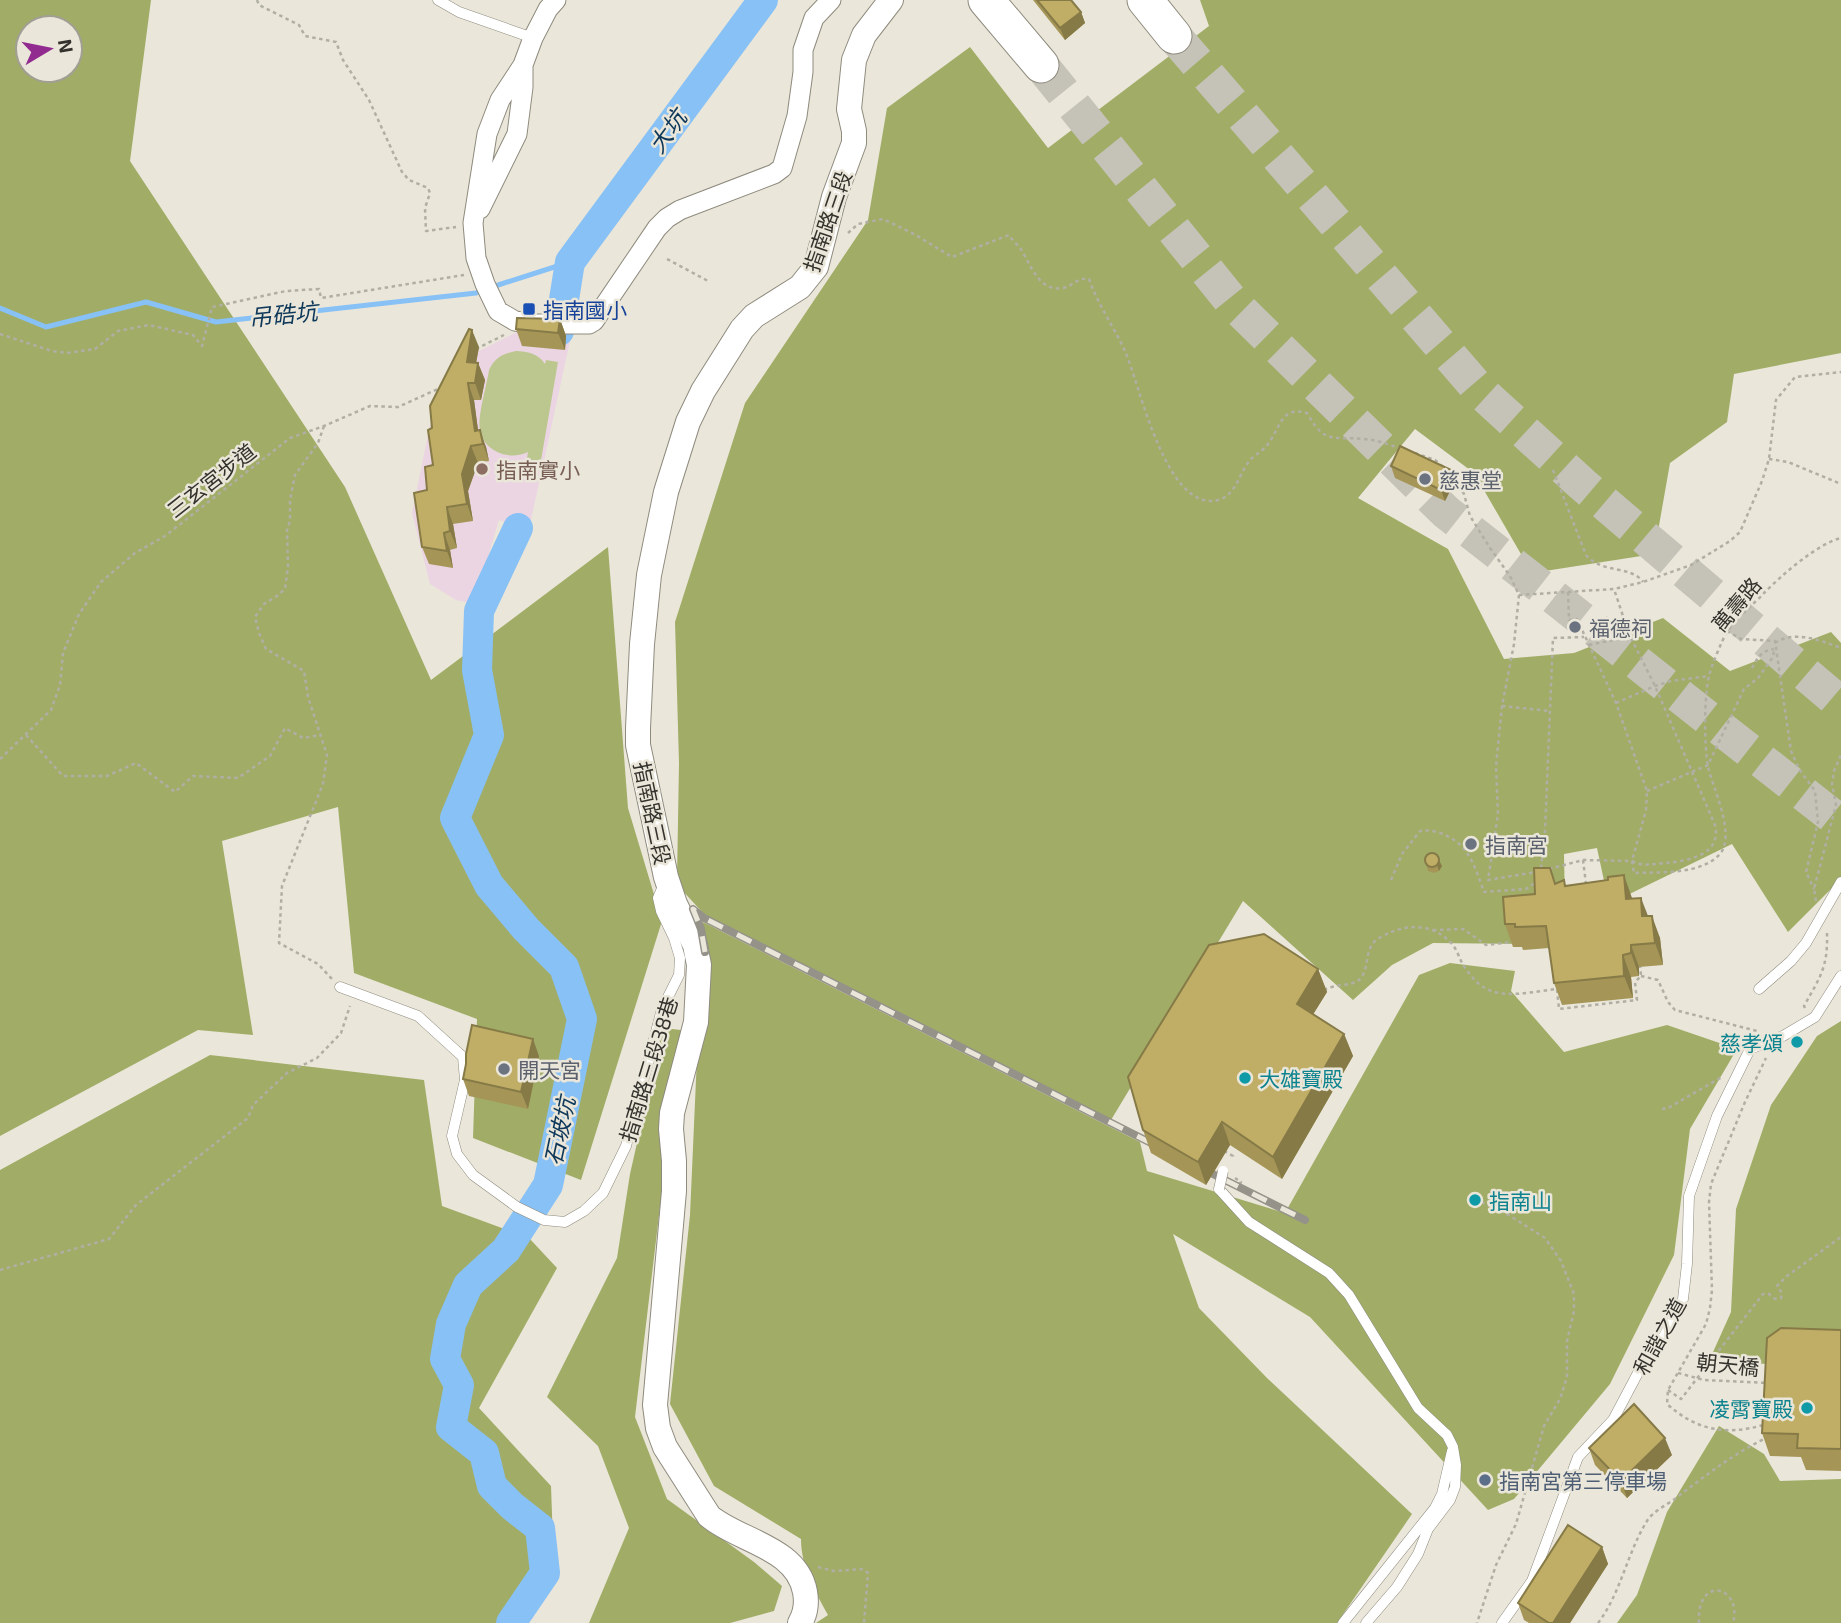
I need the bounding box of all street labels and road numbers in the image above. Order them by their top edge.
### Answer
street label: 指南路三段 [798,167,856,275]
street label: 三玄宮步道 [162,438,260,522]
street label: 萬壽路 [1706,572,1766,636]
street label: 指南路三段 [630,759,676,867]
street label: 指南路三段38巷 [614,993,682,1145]
street label: 和諧之道 [1628,1293,1690,1379]
street label: 朝天橋 [1695,1348,1761,1380]

